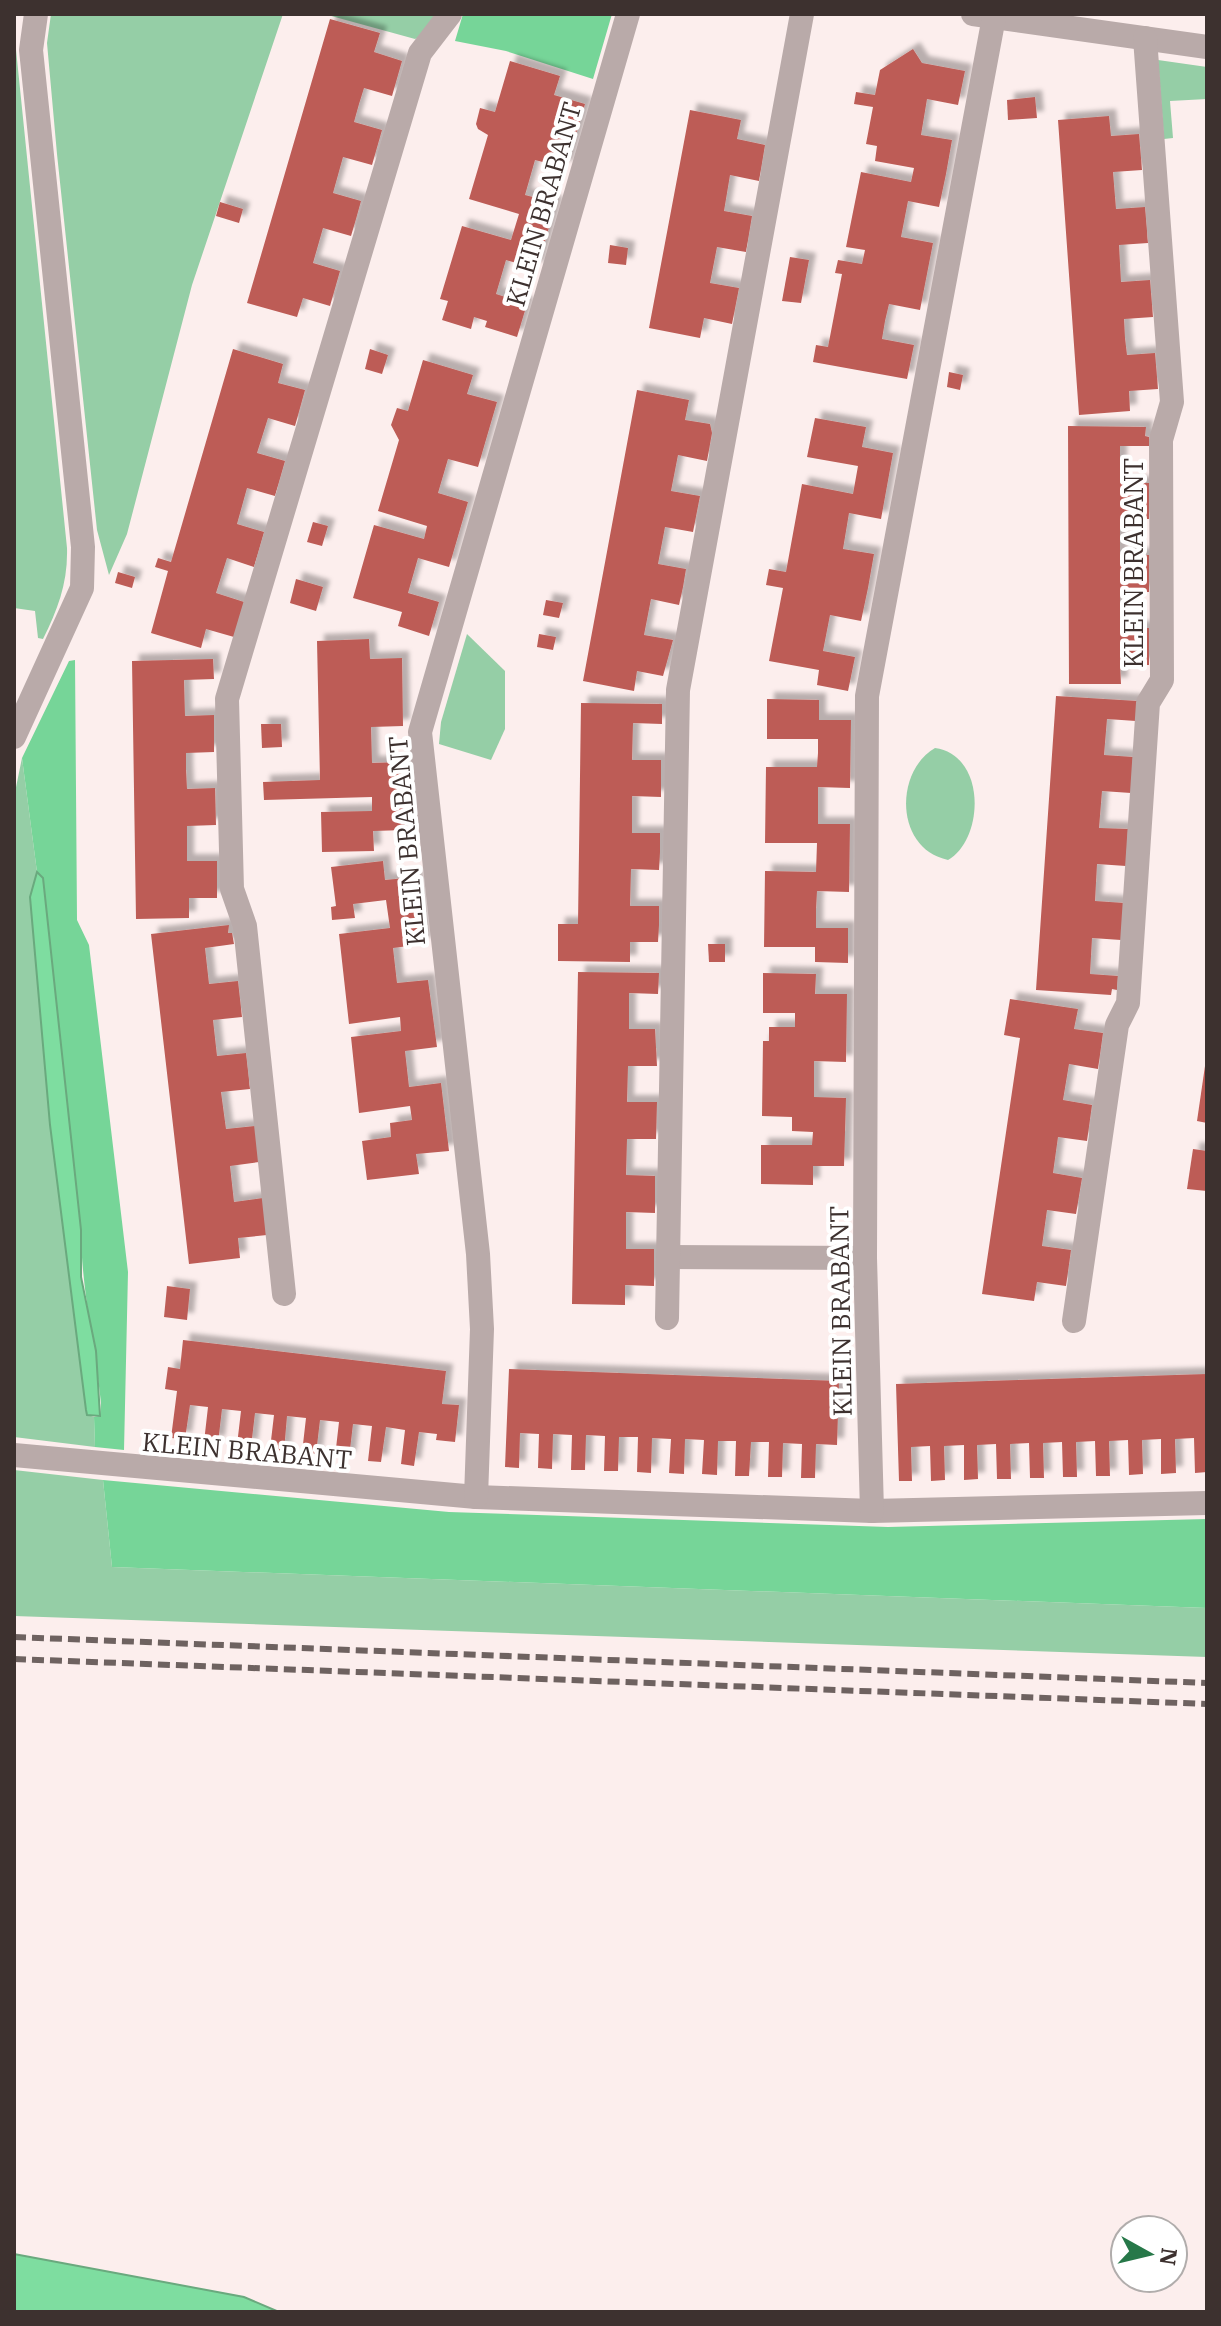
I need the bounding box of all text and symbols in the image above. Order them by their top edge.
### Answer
street label: KLEIN BRABANT [498,98,588,310]
street label: KLEIN BRABANT [1116,458,1150,668]
street label: KLEIN BRABANT [380,735,432,947]
street label: KLEIN BRABANT [821,1205,859,1417]
street label: KLEIN BRABANT [141,1424,353,1476]
north arrow [1109,2214,1189,2294]
text: N [1154,2246,1185,2267]

